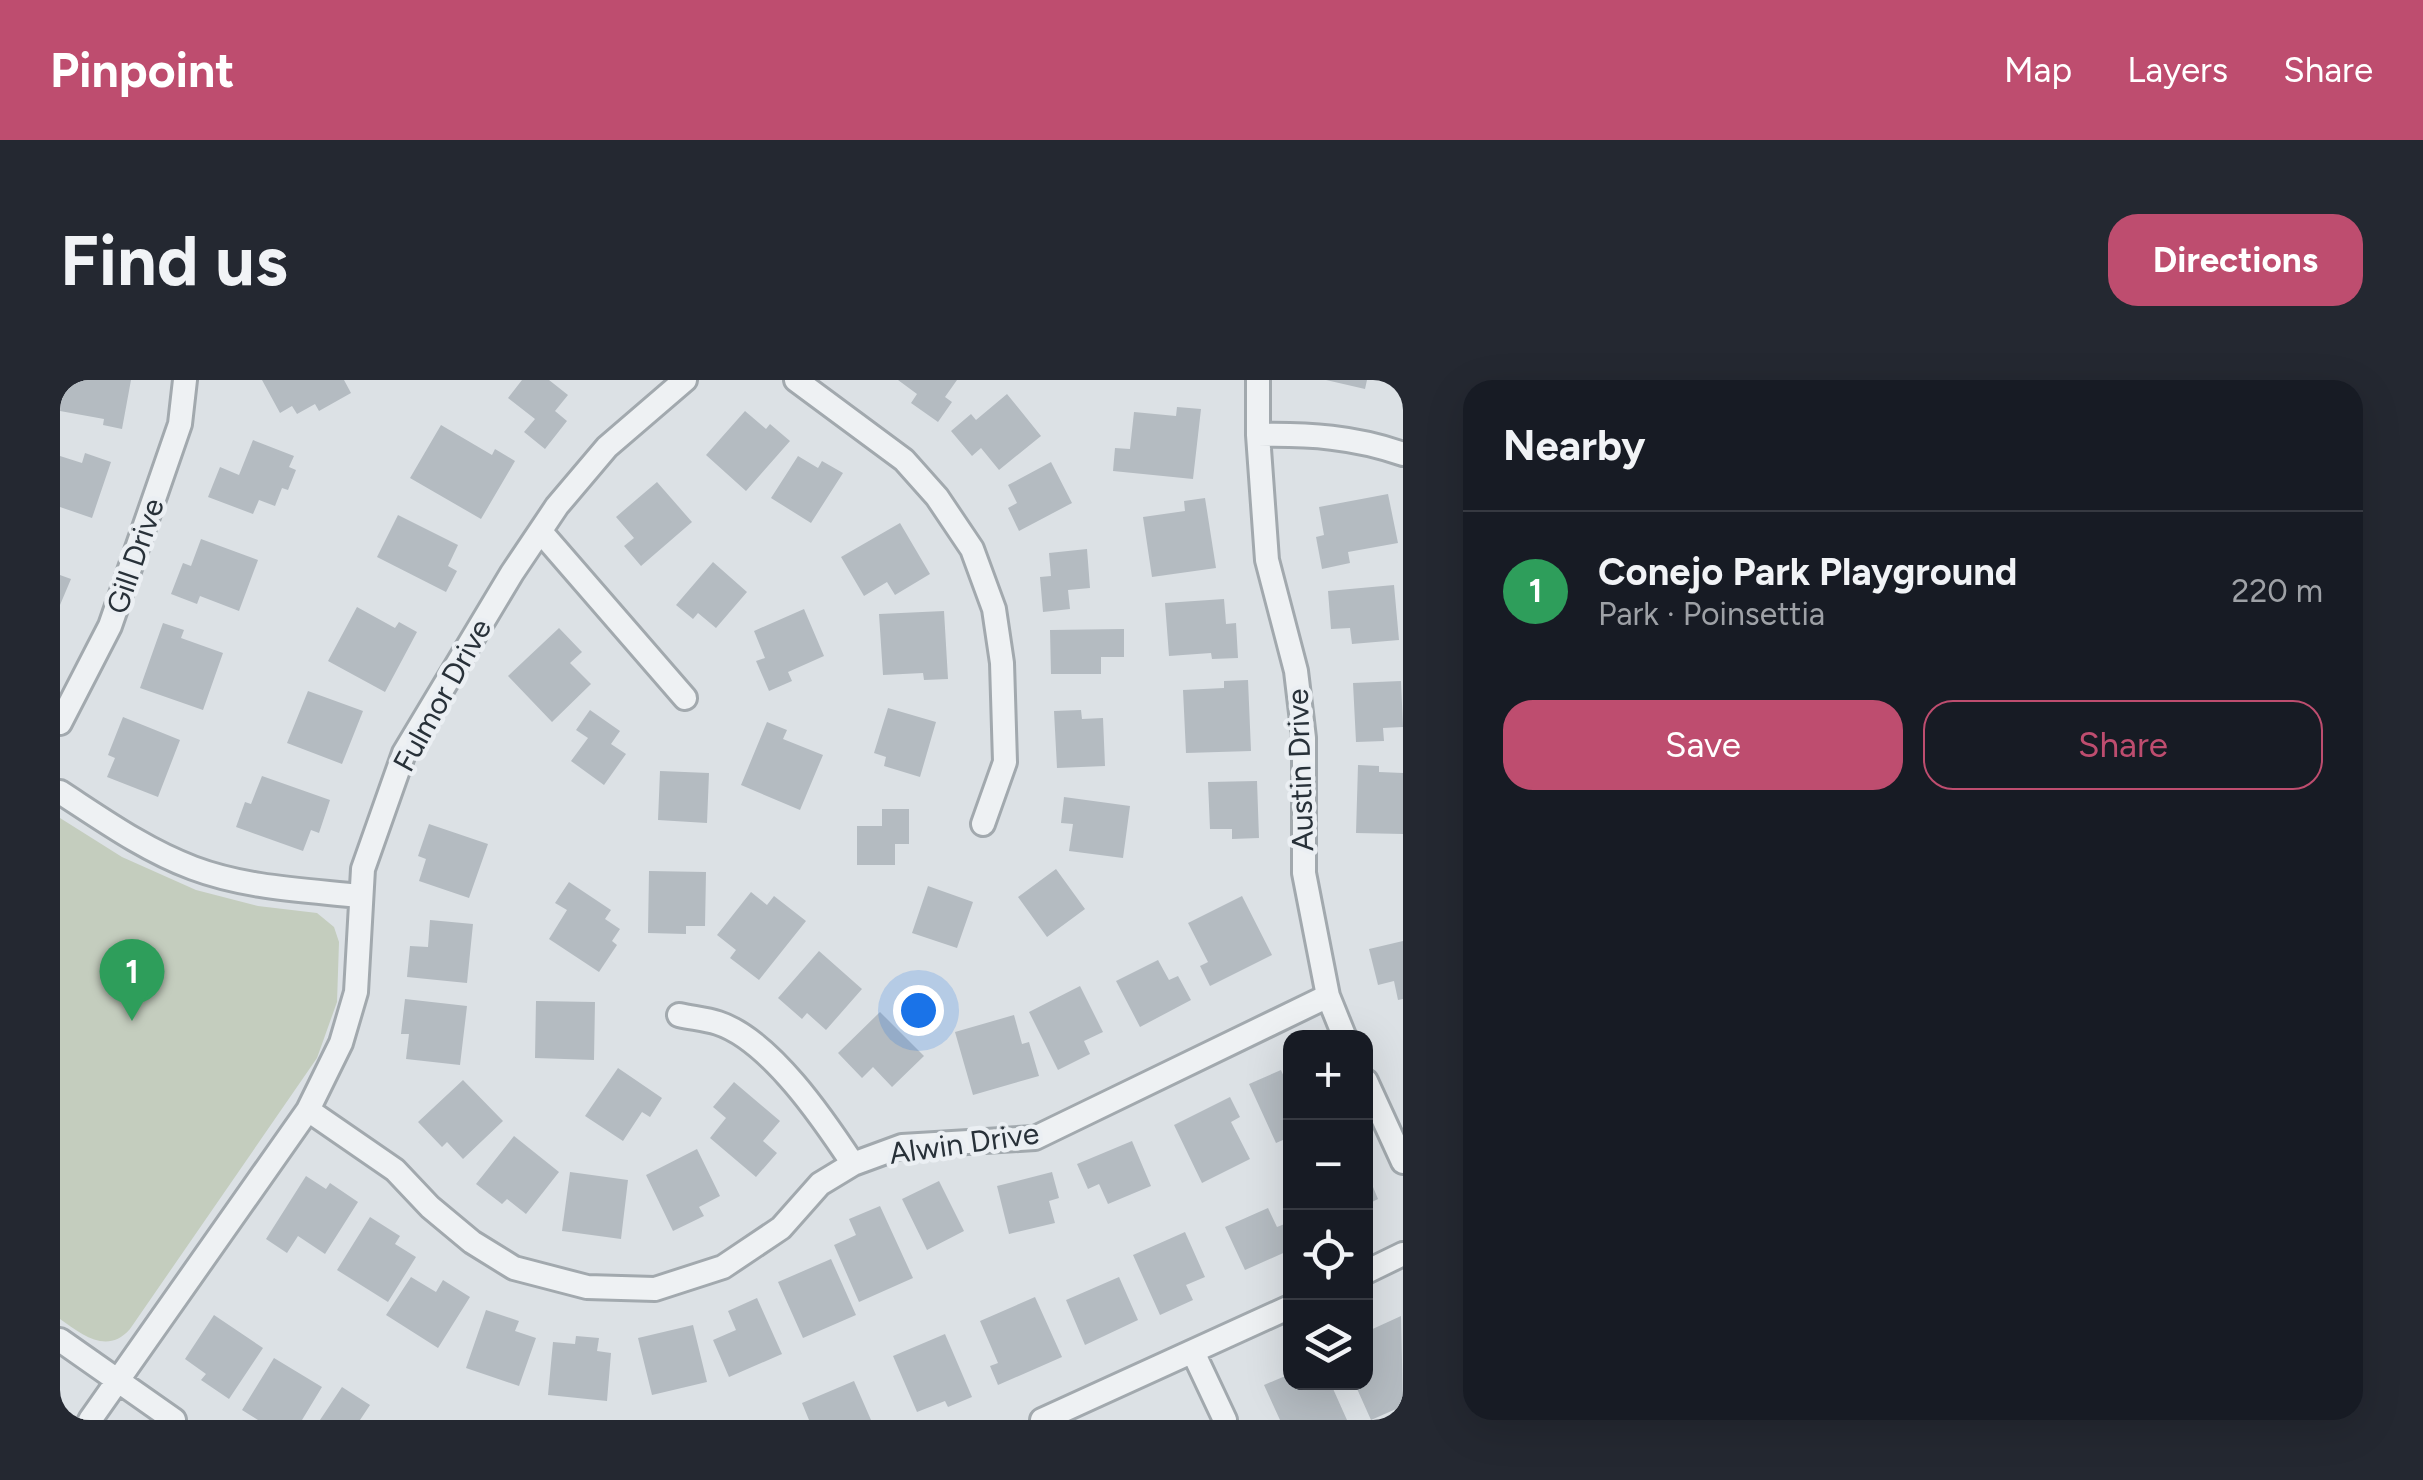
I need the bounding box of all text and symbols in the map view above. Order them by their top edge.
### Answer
text: Pinpoint [50,41,235,99]
text: Map [2004,49,2072,91]
text: Layers [2127,49,2228,91]
text: Share [2283,49,2373,91]
button: Directions [2108,214,2363,306]
text: Find us [60,218,288,303]
text: Nearby [1503,420,1645,471]
street label: Gill Drive [98,493,172,619]
text: Conejo Park Playground [1598,549,2017,595]
text: 1 [1529,572,1542,610]
text: 220 m [2232,572,2323,610]
text: Park · Poinsettia [1598,595,1825,633]
street label: Fulmor Drive [385,612,499,778]
street label: Austin Drive [1279,688,1321,852]
button: Save [1503,700,1903,790]
button: Share [1923,700,2323,790]
pin: 1 [100,938,164,1021]
your location [893,985,944,1036]
map controls [1283,1030,1373,1390]
button: + [1283,1030,1373,1120]
street label: Alwin Drive [887,1114,1041,1172]
button: − [1283,1120,1373,1210]
button: locate [1283,1210,1373,1300]
button: layers [1283,1300,1373,1390]

